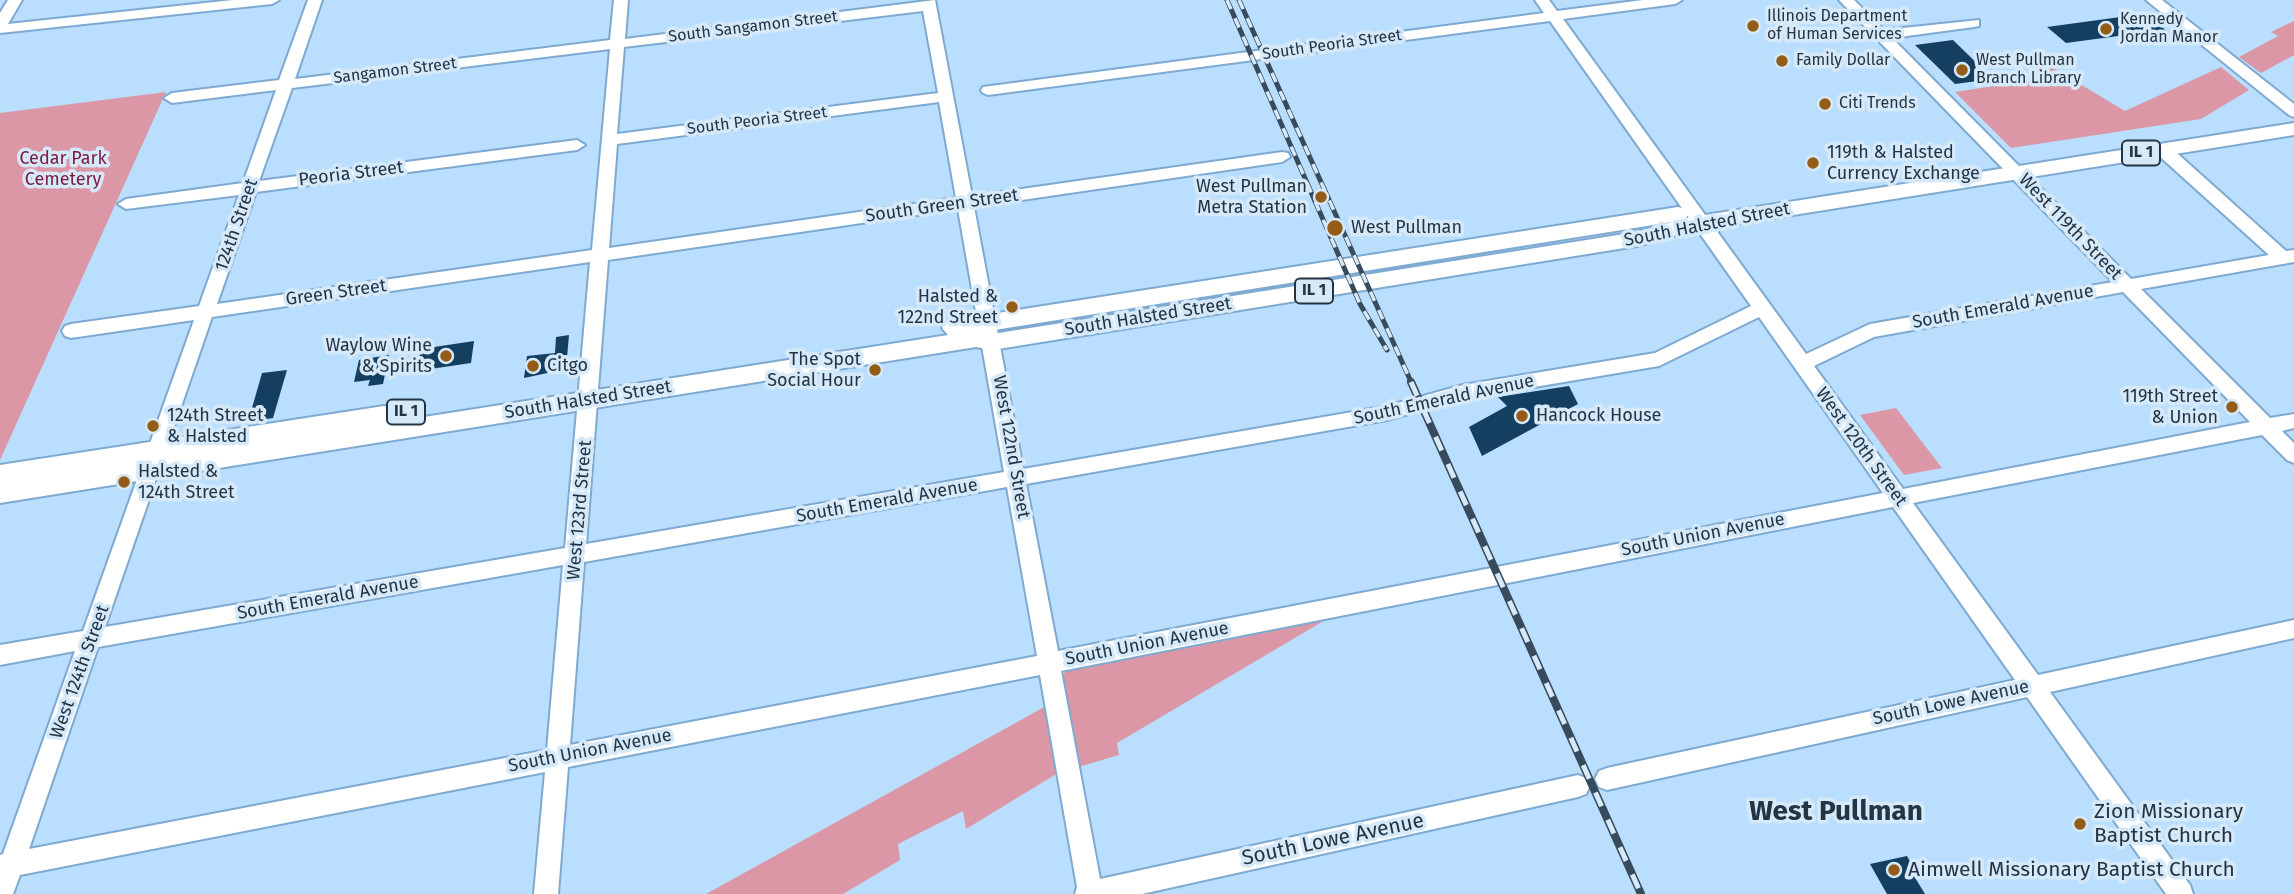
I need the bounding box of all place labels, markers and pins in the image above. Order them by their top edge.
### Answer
place label: Illinois Department of Human Services [1767,7,1907,45]
place label: Kennedy Jordan Manor [2120,10,2218,48]
marker: Illinois Department of Human Services [1745,18,1761,34]
marker: Kennedy Jordan Manor [2098,21,2114,37]
place label: Family Dollar [1796,51,1890,71]
place label: West Pullman Branch Library [1976,51,2081,89]
marker: Family Dollar [1774,53,1790,69]
marker: West Pullman Branch Library [1954,62,1970,78]
place label: Citi Trends [1839,94,1916,114]
marker: Citi Trends [1817,96,1833,112]
place label: 119th & Halsted Currency Exchange [1827,142,1980,184]
marker: 119th & Halsted Currency Exchange [1805,155,1821,171]
place label: West Pullman Metra Station [1196,176,1307,218]
marker: West Pullman Metra Station [1313,189,1329,205]
place label: West Pullman [1351,217,1462,239]
marker: West Pullman [1325,218,1345,238]
place label: Halsted & 122nd Street [897,286,998,328]
marker: Halsted & 122nd Street [1004,299,1020,315]
place label: Waylow Wine & Spirits [326,335,432,378]
marker: Waylow Wine & Spirits [438,348,454,364]
place label: The Spot Social Hour [767,349,861,392]
place label: Citgo [547,355,588,377]
marker: Citgo [525,358,541,374]
marker: The Spot Social Hour [867,362,883,378]
place label: 119th Street & Union [2123,386,2218,428]
marker: 119th Street & Union [2224,399,2240,415]
place label: 124th Street & Halsted [167,405,263,448]
place label: Hancock House [1536,405,1661,427]
marker: Hancock House [1514,408,1530,424]
marker: 124th Street & Halsted [145,418,161,434]
place label: Halsted & 124th Street [138,461,234,504]
marker: Halsted & 124th Street [116,474,132,490]
place label: Zion Missionary Baptist Church [2094,799,2243,849]
marker: Zion Missionary Baptist Church [2072,816,2088,832]
place label: Aimwell Missionary Baptist Church [1908,857,2235,883]
marker: Aimwell Missionary Baptist Church [1886,862,1902,878]

